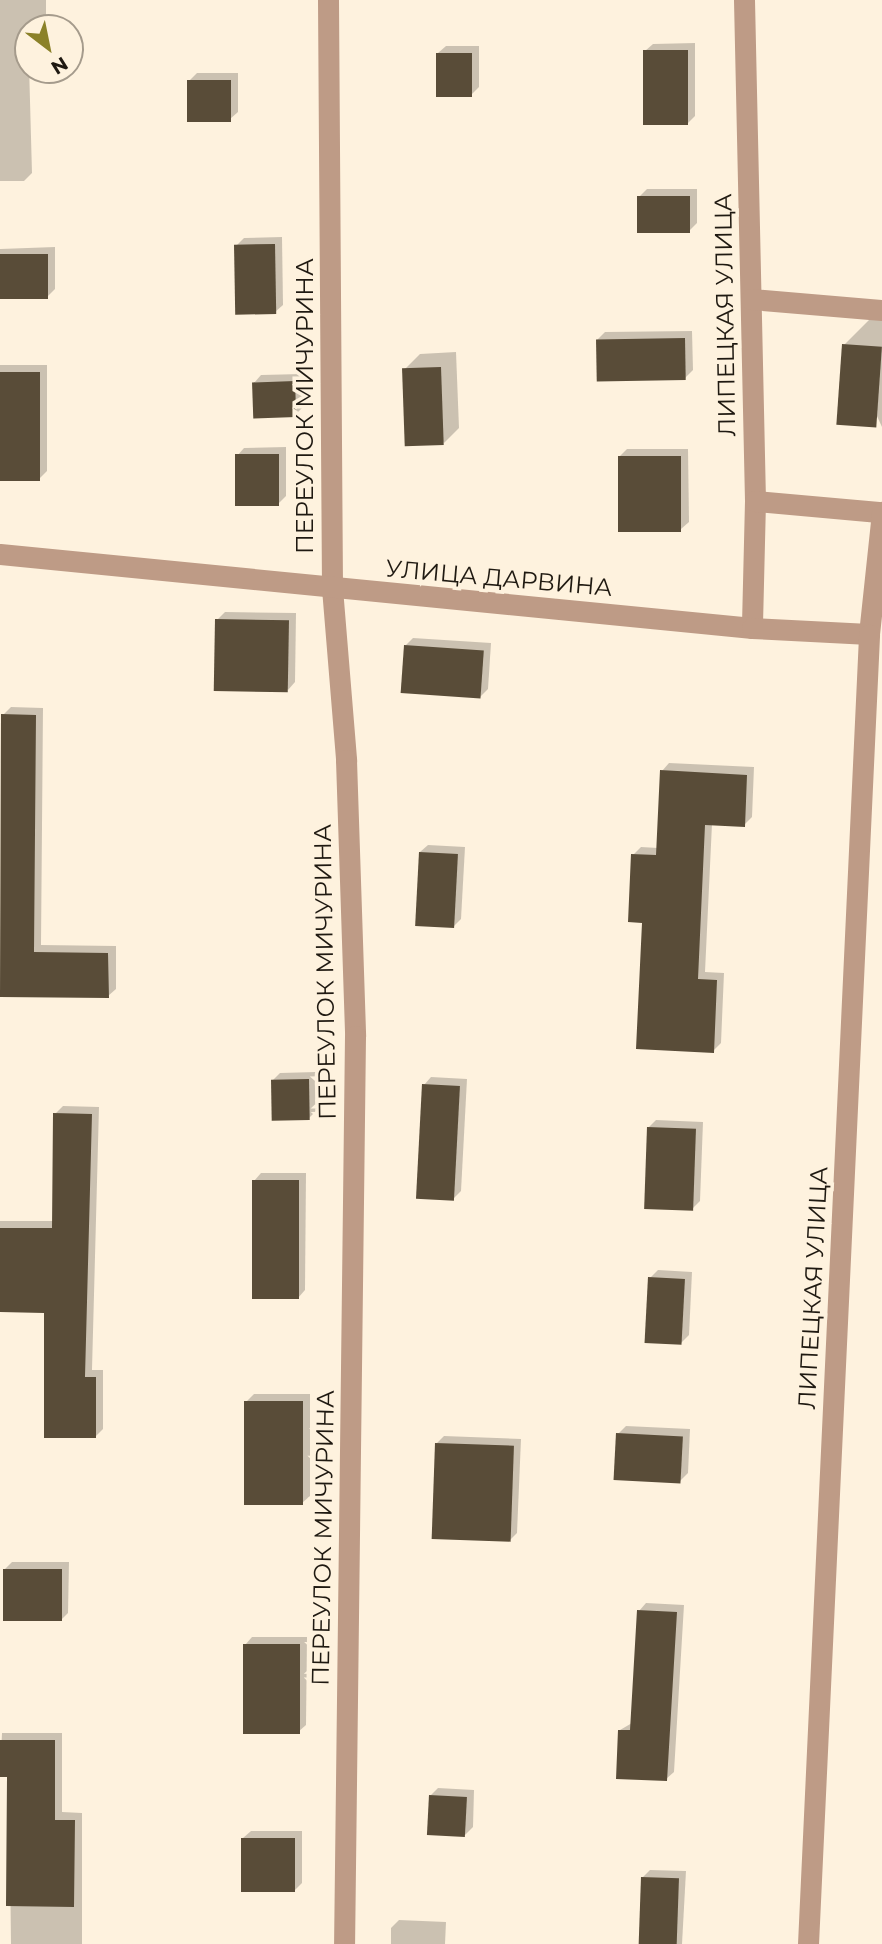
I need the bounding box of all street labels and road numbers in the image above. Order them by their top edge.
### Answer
street label: ЛИПЕЦКАЯ УЛИЦА [708,193,742,437]
street label: ПЕРЕУЛОК МИЧУРИНА [291,258,319,554]
street label: УЛИЦА ДАРВИНА [384,554,614,602]
street label: ПЕРЕУЛОК МИЧУРИНА [308,824,342,1120]
street label: ЛИПЕЦКАЯ УЛИЦА [792,1166,834,1410]
street label: ПЕРЕУЛОК МИЧУРИНА [306,1390,340,1686]

